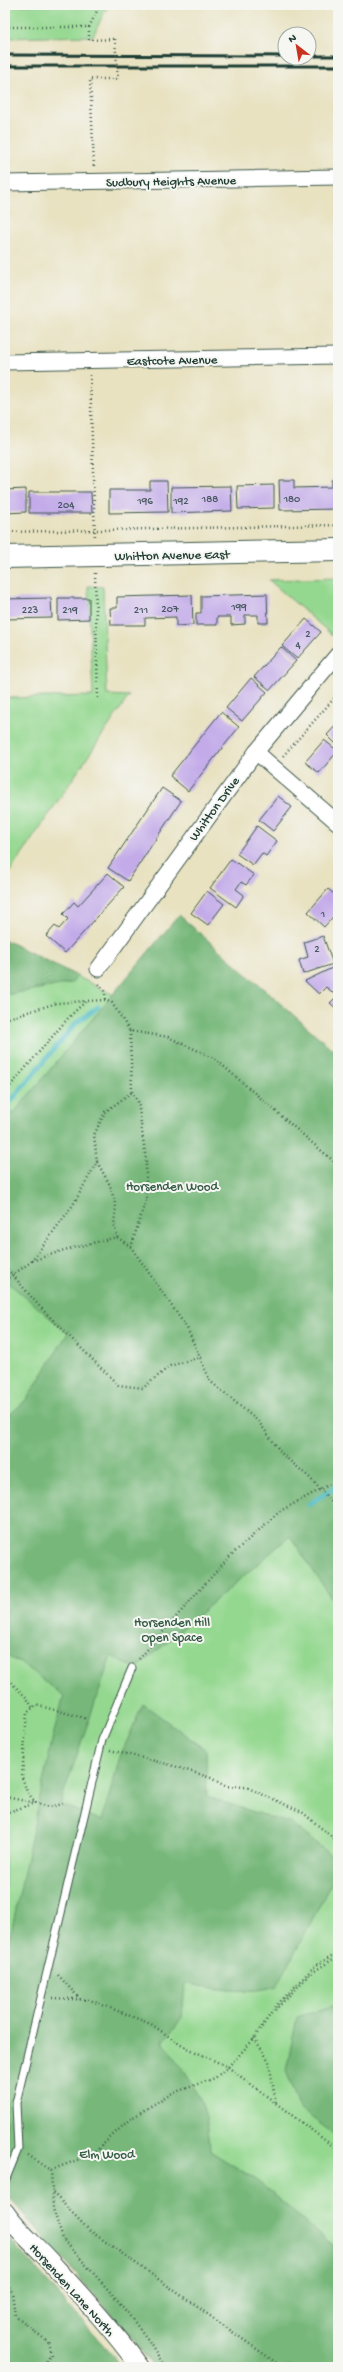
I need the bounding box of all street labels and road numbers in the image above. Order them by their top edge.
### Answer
street label: Sudbury Heights Avenue [106,174,237,191]
street label: Eastcote Avenue [127,353,218,370]
street label: Whitton Avenue East [114,548,231,565]
street label: Whitton Drive [187,774,244,845]
street label: Horsenden Lane North [25,2241,117,2340]

